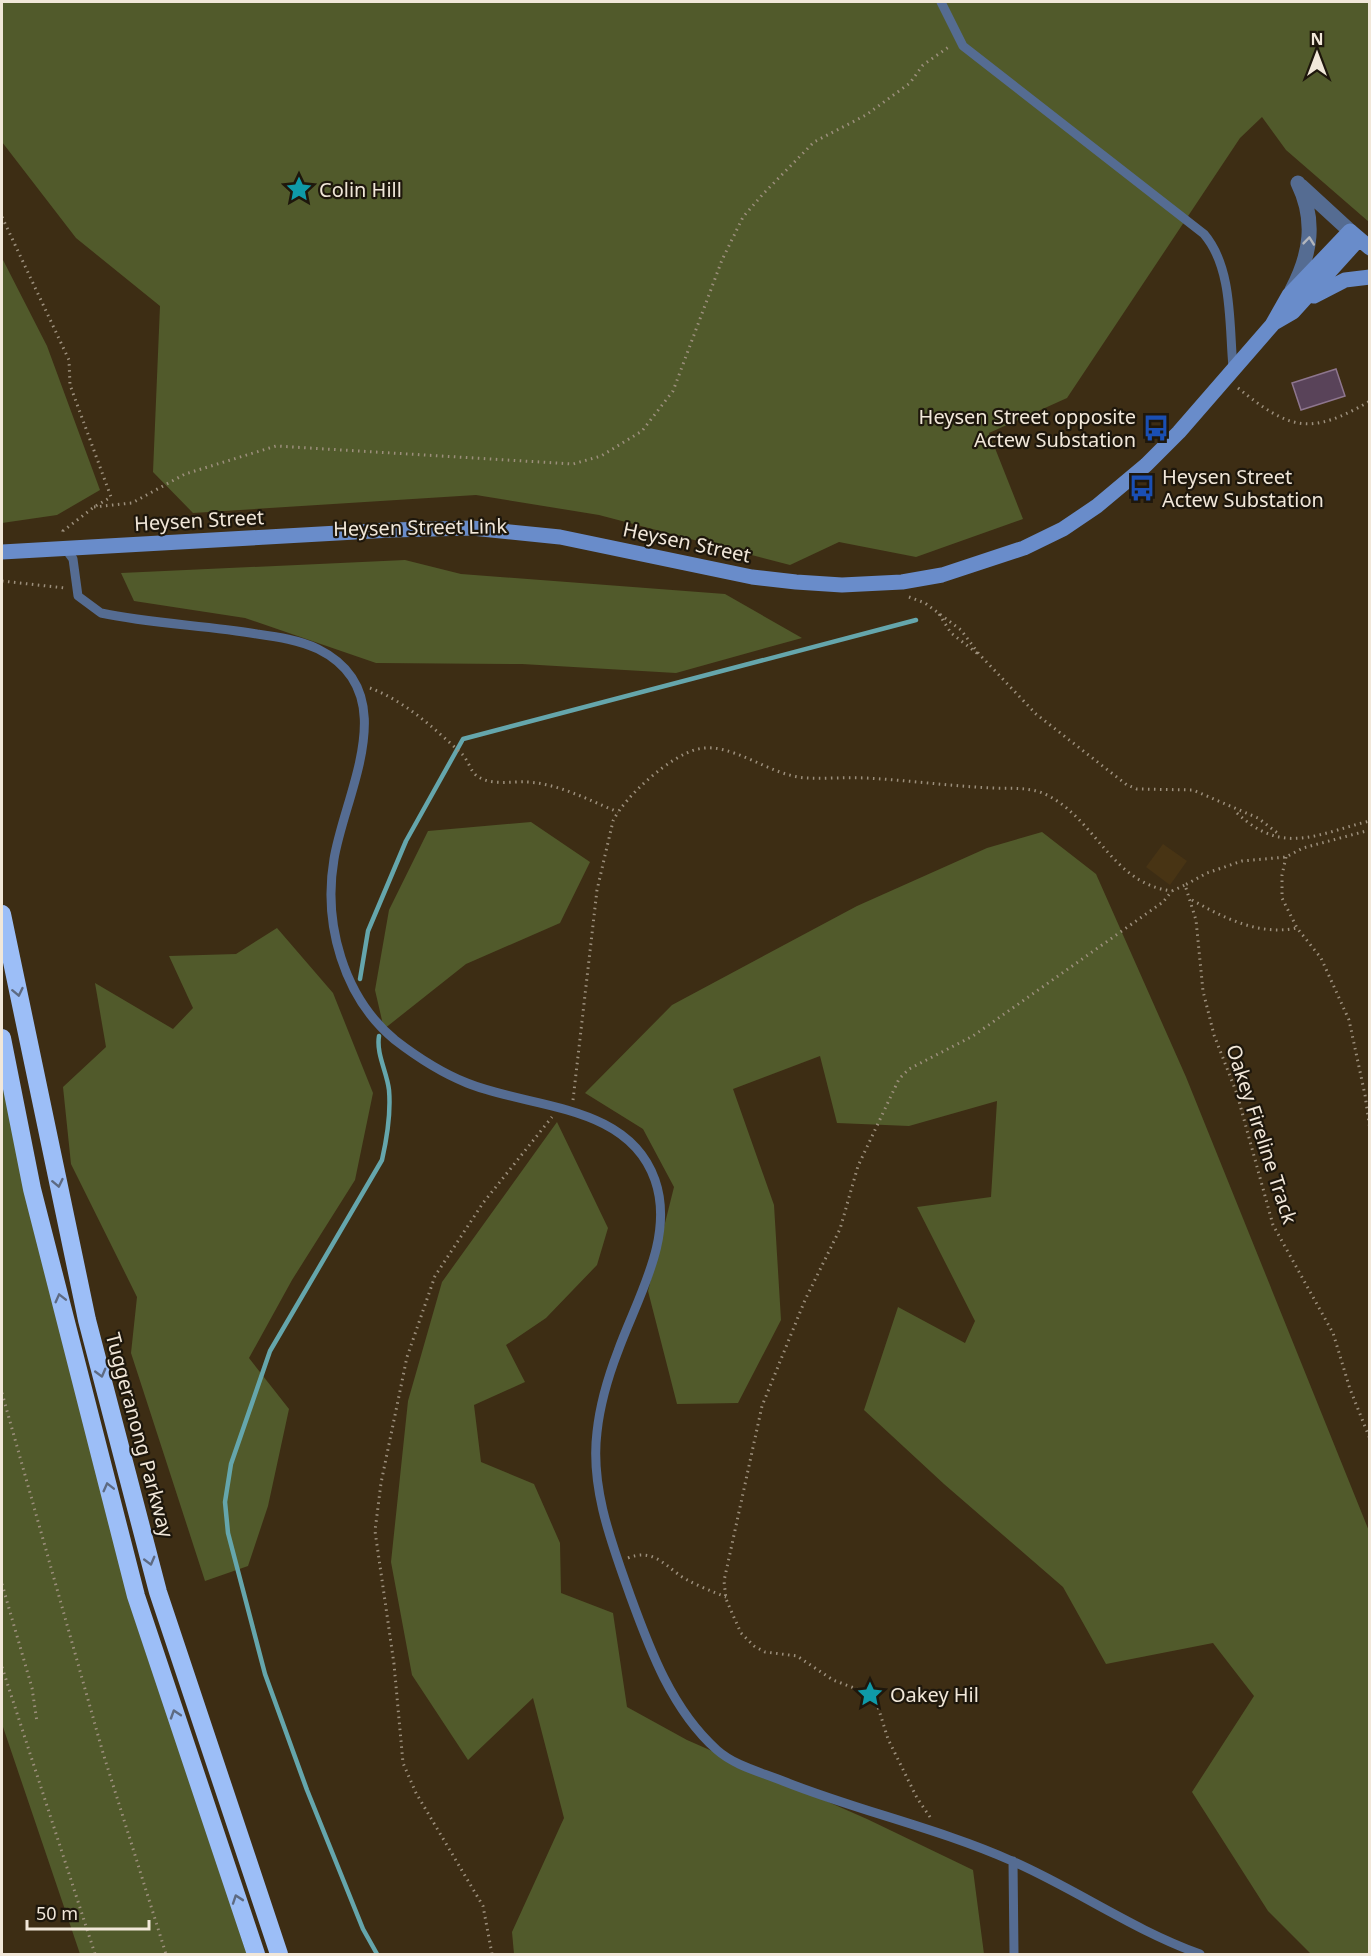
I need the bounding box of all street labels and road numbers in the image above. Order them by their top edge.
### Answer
street label: Heysen Street [133,503,265,537]
street label: Heysen Street Link [333,512,508,542]
street label: Heysen Street [621,515,753,569]
street label: Oakey Fireline Track [1220,1041,1304,1227]
street label: Tuggeranong Parkway [100,1330,181,1541]

